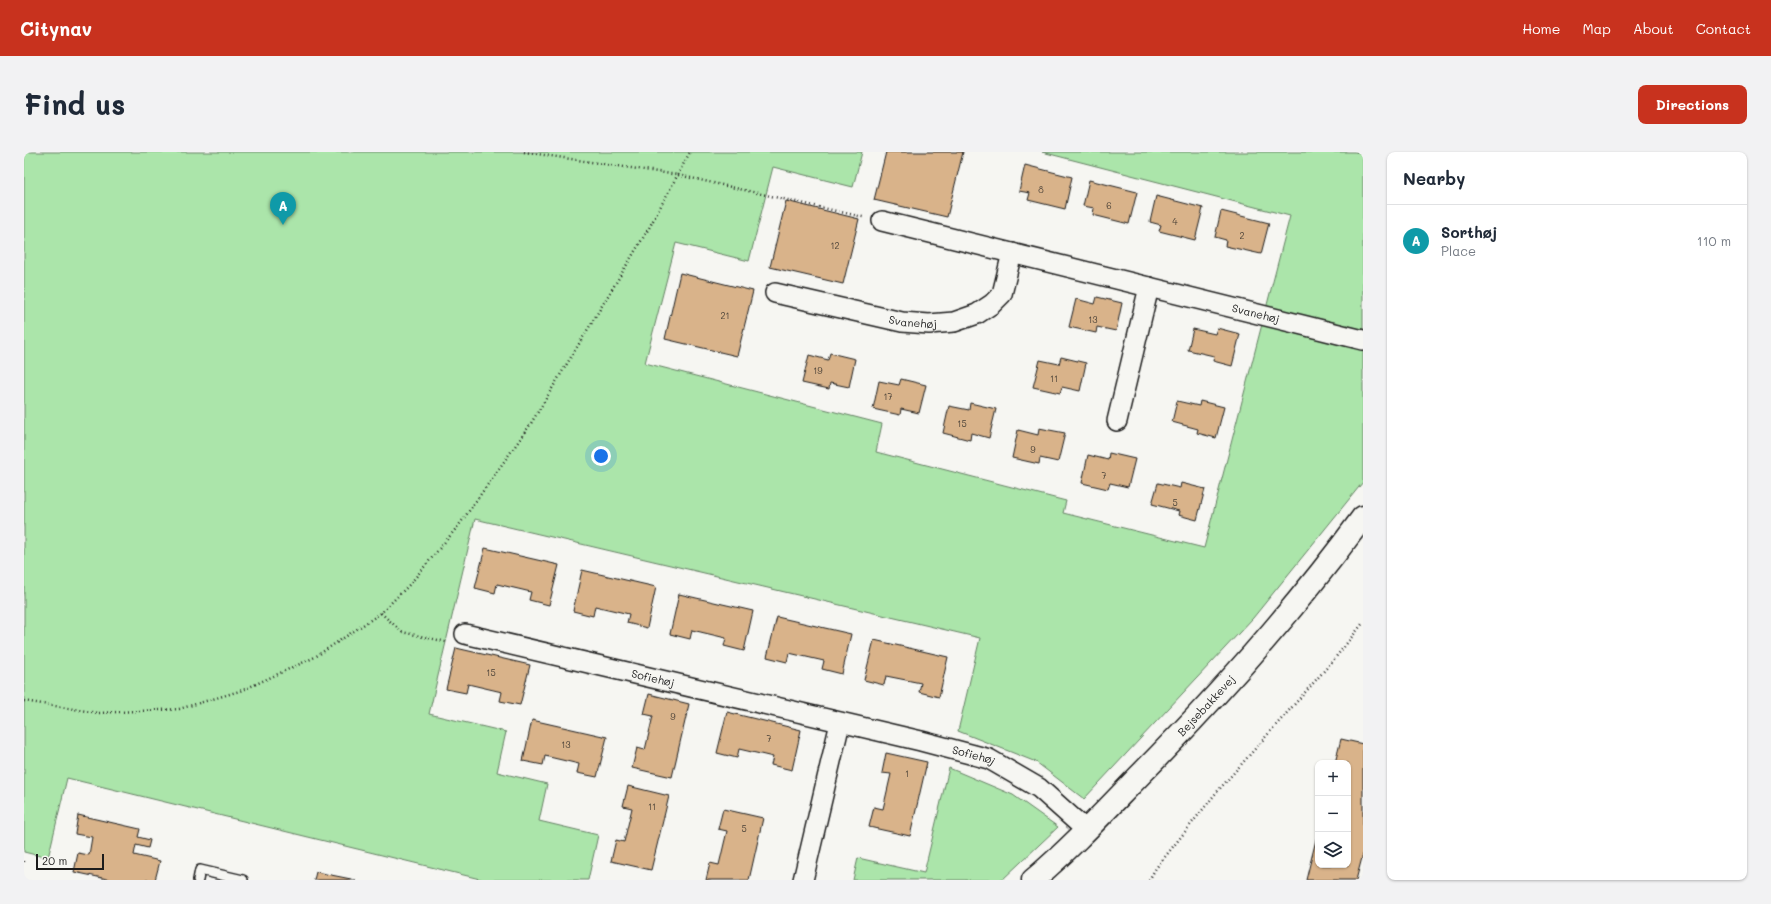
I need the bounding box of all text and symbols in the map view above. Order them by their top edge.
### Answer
text: Citynav [20,16,92,41]
text: Home [1522,19,1560,38]
text: Map [1582,19,1611,38]
text: About [1633,19,1674,38]
text: Contact [1696,19,1751,38]
button: Directions [1638,85,1747,124]
text: Find us [24,86,125,122]
text: Nearby [1403,167,1465,189]
house number: 8 [1038,184,1044,195]
pin: A [270,192,296,225]
house number: 6 [1106,200,1112,211]
house number: 4 [1172,216,1178,227]
text: Sorthøj [1441,222,1497,242]
house number: 2 [1239,230,1245,241]
text: A [1411,232,1421,249]
text: 110 m [1697,232,1731,249]
house number: 12 [830,240,840,251]
text: Place [1441,242,1476,259]
street label: Svanehøj [1231,300,1281,326]
house number: 21 [720,310,730,321]
street label: Svanehøj [887,311,937,331]
house number: 13 [1088,314,1098,325]
house number: 19 [813,365,823,376]
house number: 11 [1050,373,1058,384]
house number: 17 [883,391,893,402]
house number: 15 [957,418,967,429]
house number: 9 [1030,444,1036,455]
your location [591,446,611,466]
house number: 7 [1101,470,1107,481]
house number: 5 [1172,497,1178,508]
street label: Sofiehøj [630,665,676,690]
house number: 15 [486,667,496,678]
street label: Bejsebakkevej [1174,671,1238,739]
house number: 9 [670,711,676,722]
house number: 7 [766,733,772,744]
house number: 13 [561,739,571,750]
street label: Sofiehøj [951,742,998,768]
map controls [1315,760,1351,868]
button: + [1315,760,1351,796]
house number: 1 [905,768,909,779]
button: − [1315,796,1351,832]
house number: 11 [648,801,656,812]
house number: 5 [741,823,747,834]
button: layers [1315,832,1351,868]
scale bar [36,852,104,871]
text: 20 m [42,853,67,868]

